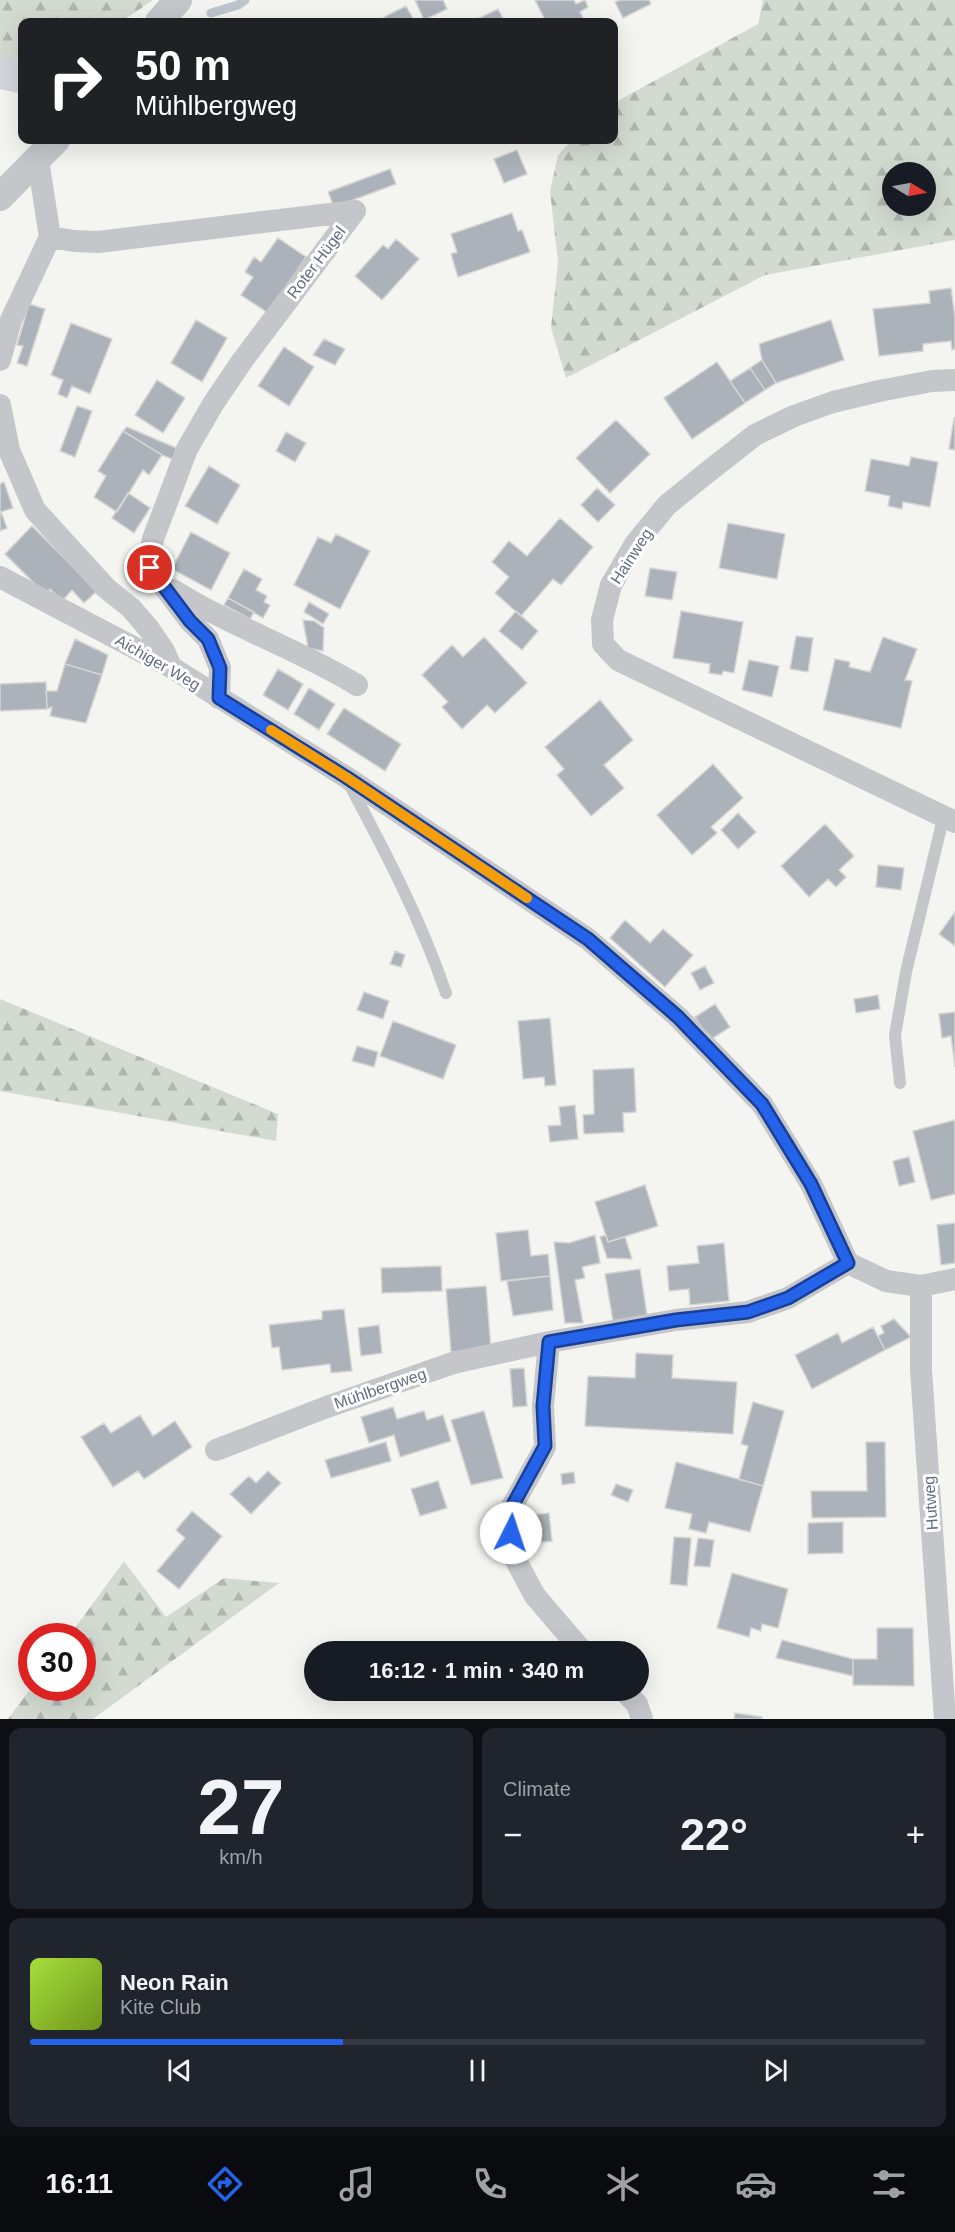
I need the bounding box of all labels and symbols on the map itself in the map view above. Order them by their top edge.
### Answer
north arrow [882,162,936,216]
street label: Roter Hügel [284,223,349,302]
street label: Hainweg [607,526,656,587]
pin [124,542,175,593]
street label: Aichiger Weg [112,631,203,694]
street label: Mühlbergweg [332,1365,428,1412]
street label: Hutweg [920,1475,941,1531]
position arrow [479,1501,543,1565]
speed limit sign: 30 [18,1623,96,1701]

